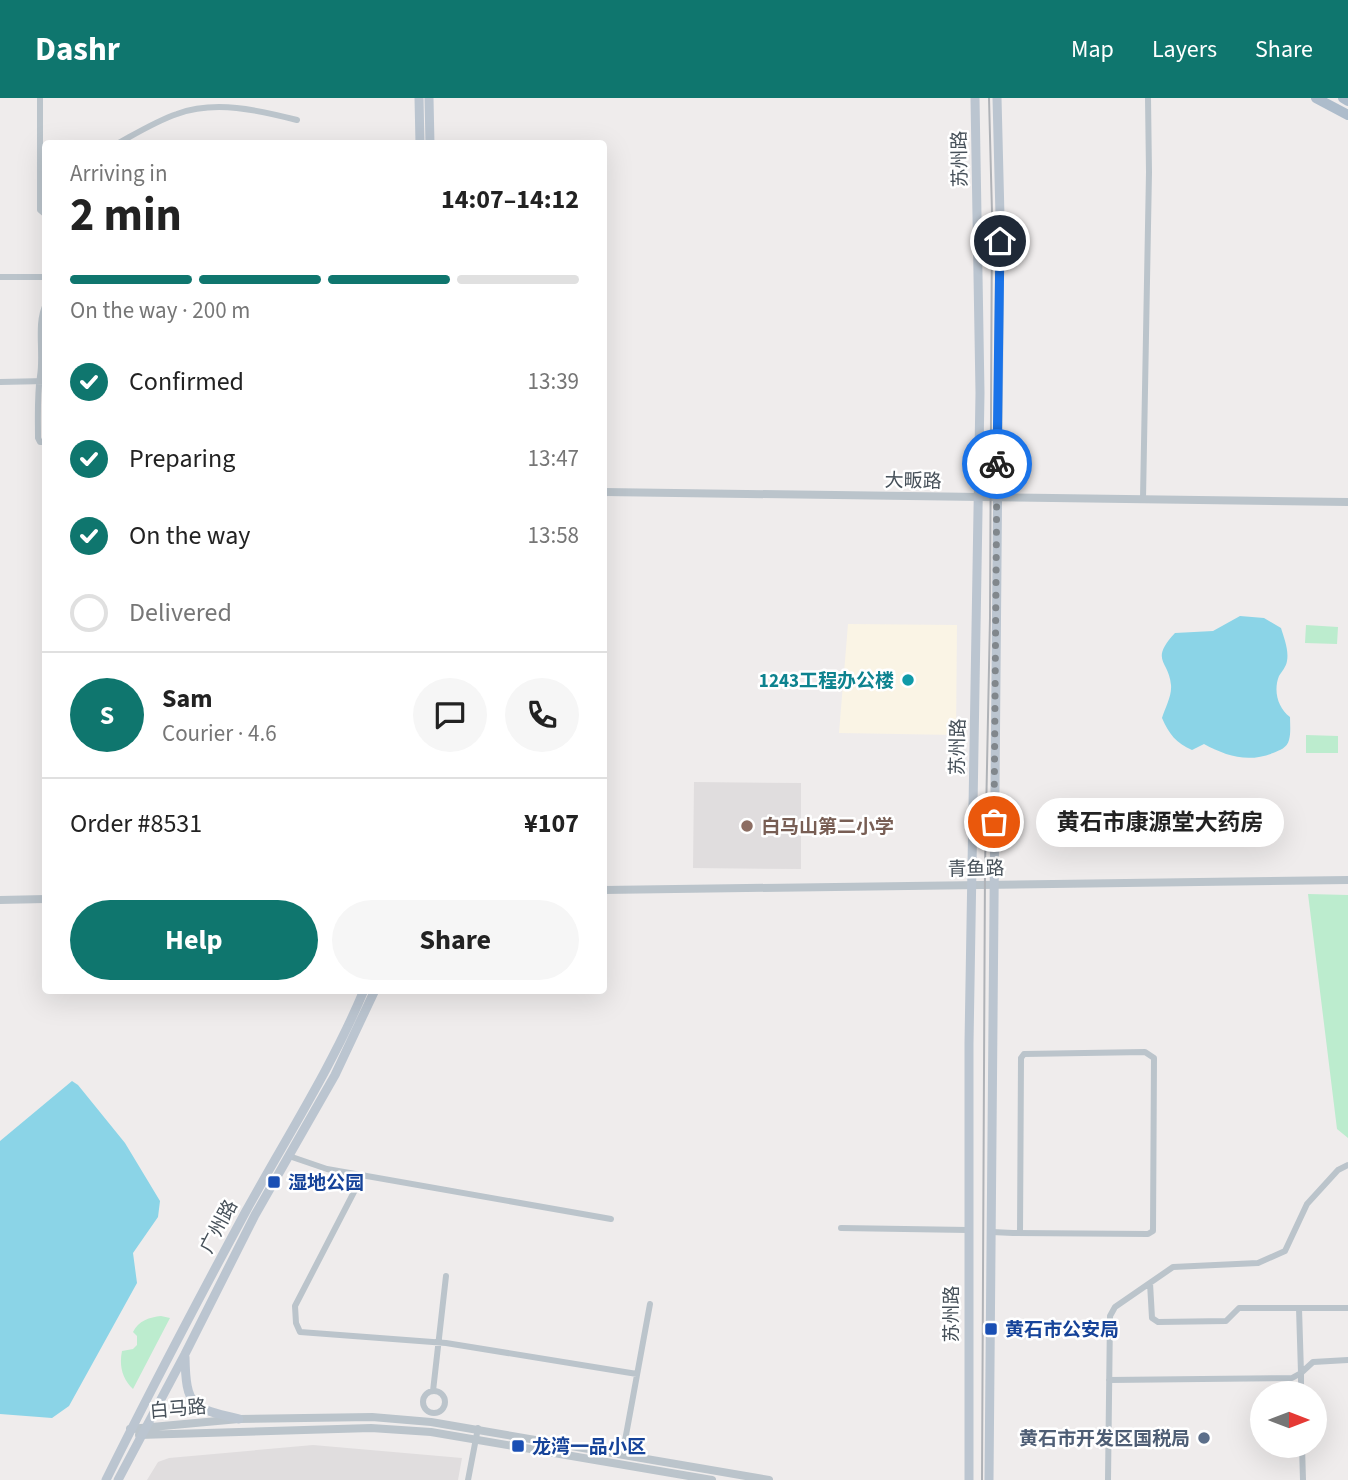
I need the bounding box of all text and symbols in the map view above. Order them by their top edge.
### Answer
text: Dashr [35,26,120,73]
text: Map [1071,32,1114,67]
text: Layers [1152,32,1217,67]
text: Share [1255,32,1313,67]
street label: 苏州路 [947,130,974,188]
text: Arriving in [70,157,168,190]
text: 14:07–14:12 [441,181,579,218]
text: 2 min [70,183,182,248]
pin [970,211,1030,271]
icon: home [981,222,1019,260]
text: On the way · 200 m [70,294,250,327]
icon: check [70,363,108,401]
text: Confirmed [129,363,244,400]
text: 13:39 [528,365,579,398]
courier [962,429,1032,499]
icon: check [70,440,108,478]
text: Preparing [129,440,235,477]
text: 13:47 [528,442,579,475]
icon: bike [978,445,1016,483]
street label: 大畈路 [884,468,942,495]
icon: check [70,517,108,555]
text: On the way [129,517,250,554]
text: 13:58 [528,519,579,552]
text: Delivered [129,594,232,631]
place label: 1243工程办公楼 [759,668,894,695]
marker: 1243工程办公楼 [900,672,916,688]
button: chat [413,678,487,752]
button: phone [505,678,579,752]
text: Sam [162,680,212,717]
text: S [100,697,114,734]
text: Courier · 4.6 [162,717,277,750]
street label: 苏州路 [945,718,972,776]
pin [964,792,1024,852]
callout: 黄石市康源堂大药房 [1036,798,1284,846]
icon: bag [975,803,1013,841]
text: Order #8531 [70,805,202,842]
text: ¥107 [524,805,579,842]
text: 黄石市康源堂大药房 [1057,806,1264,839]
place label: 白马山第二小学 [761,814,894,841]
marker: 白马山第二小学 [739,818,755,834]
street label: 青鱼路 [947,856,1005,883]
button: Help [70,900,318,980]
button: Share [332,900,579,980]
place label: 湿地公园 [288,1170,364,1197]
marker: 湿地公园 [266,1174,282,1190]
street label: 广州路 [194,1195,245,1258]
street label: 苏州路 [939,1285,966,1343]
place label: 黄石市公安局 [1005,1317,1119,1344]
marker: 黄石市公安局 [983,1321,999,1337]
north arrow [1250,1381,1326,1458]
map controls [1250,1381,1327,1458]
street label: 白马路 [149,1394,208,1425]
place label: 黄石市开发区国税局 [1019,1426,1190,1453]
marker: 黄石市开发区国税局 [1196,1430,1212,1446]
place label: 龙湾一品小区 [532,1434,646,1461]
marker: 龙湾一品小区 [510,1438,526,1454]

